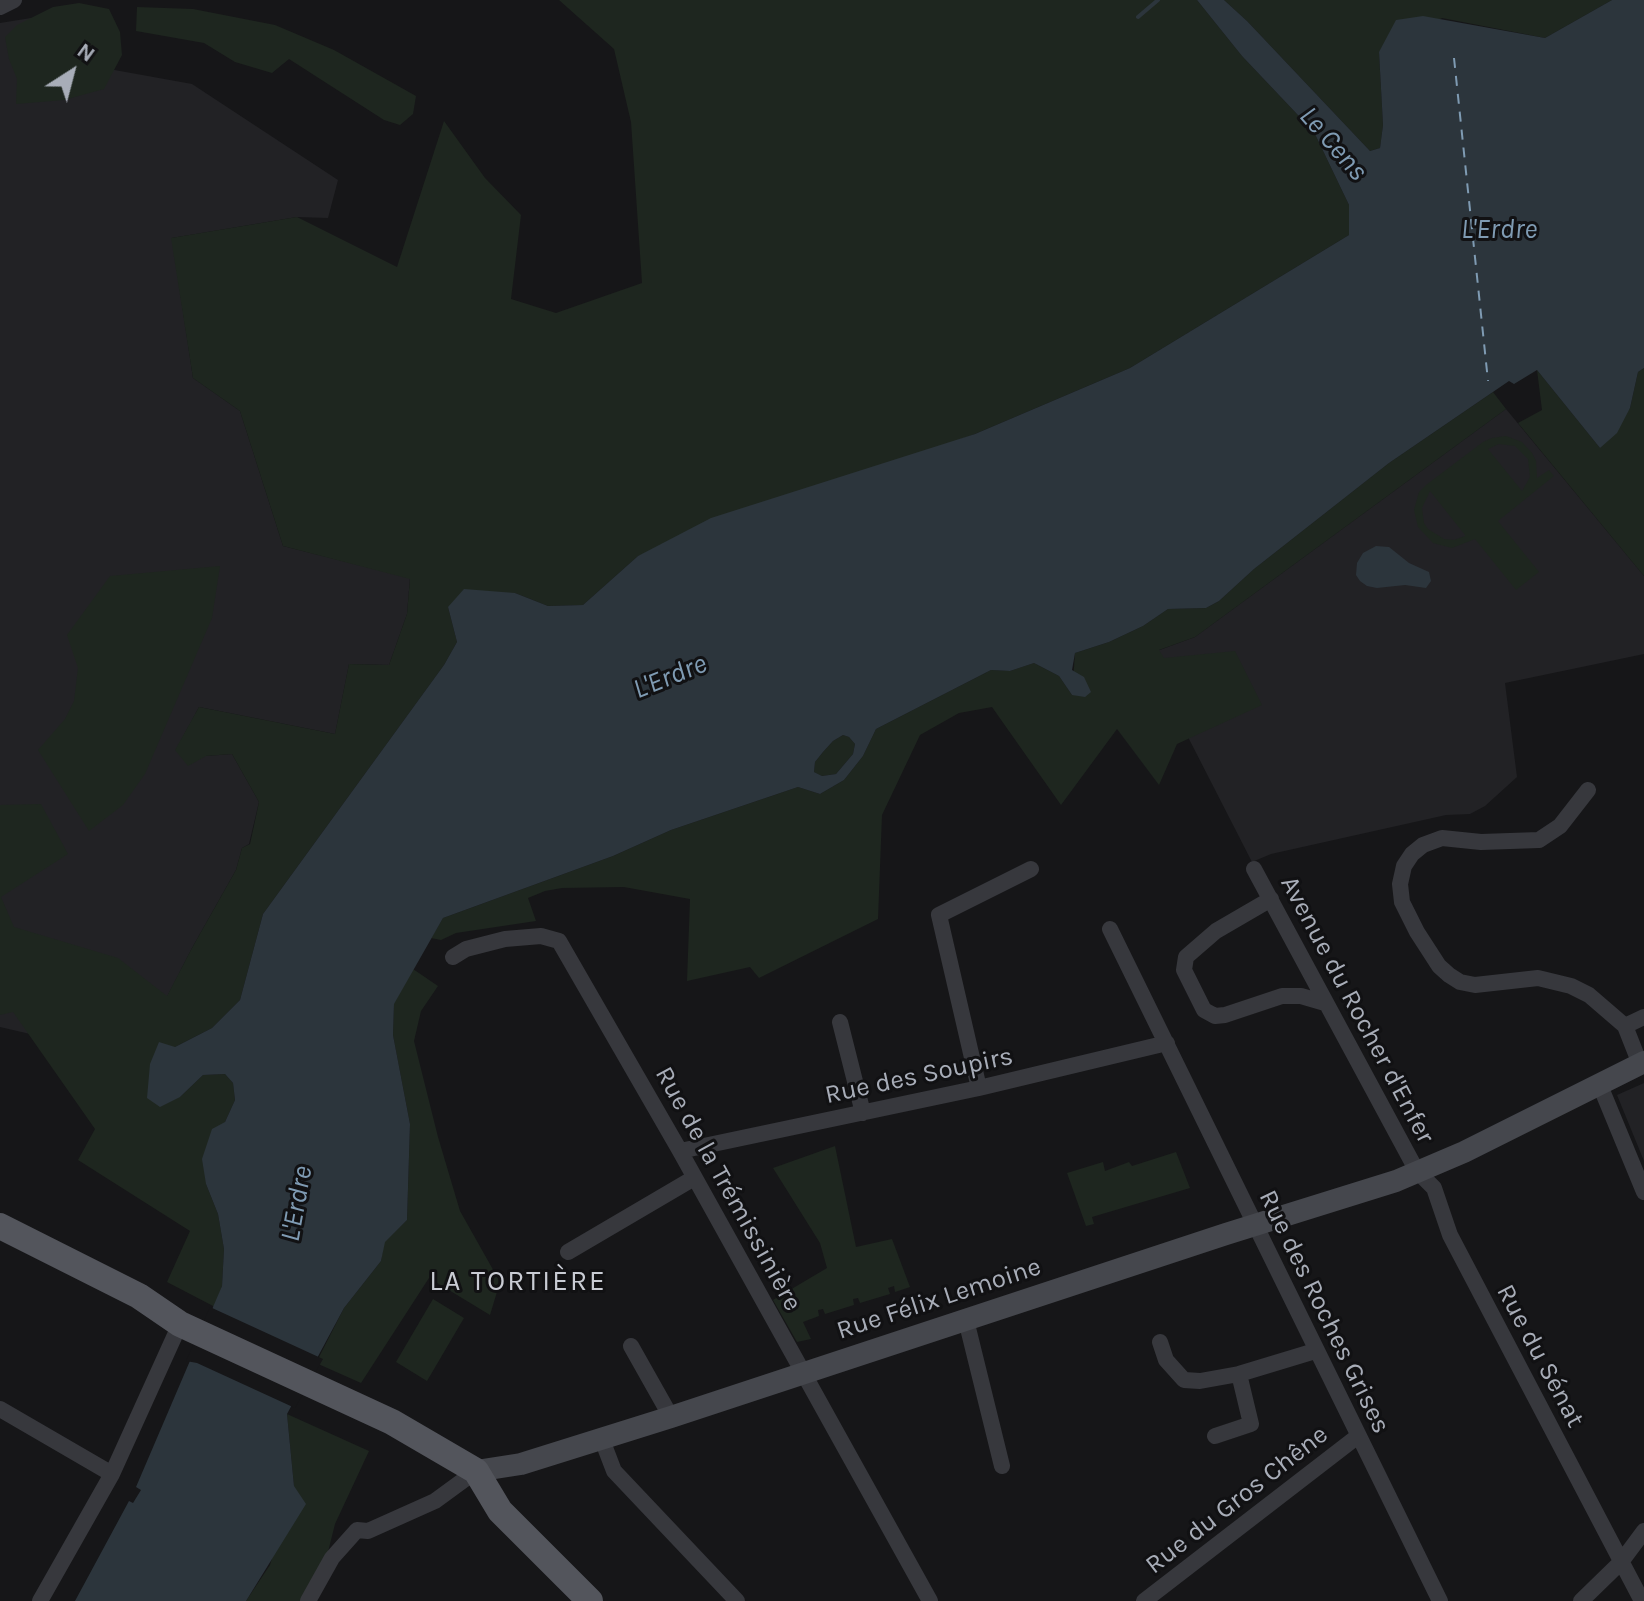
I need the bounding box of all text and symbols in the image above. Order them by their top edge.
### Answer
north arrow [32,32,112,112]
text: N [72,37,100,68]
water label: Le Cens [1292,100,1374,188]
water label: L'Erdre [1461,213,1537,247]
water label: L'Erdre [628,647,712,707]
street label: Avenue du Rocher d'Enfer [1273,871,1441,1149]
street label: Rue des Soupirs [822,1041,1016,1111]
street label: Rue de la Trémissinière [648,1061,808,1317]
water label: L'Erdre [274,1163,320,1245]
street label: Rue des Roches Grises [1252,1185,1396,1439]
street label: Rue Félix Lemoine [833,1251,1045,1347]
district label: LA TORTIÈRE [429,1265,607,1299]
street label: Rue du Sénat [1489,1279,1591,1433]
street label: Rue du Gros Chêne [1140,1419,1334,1581]

